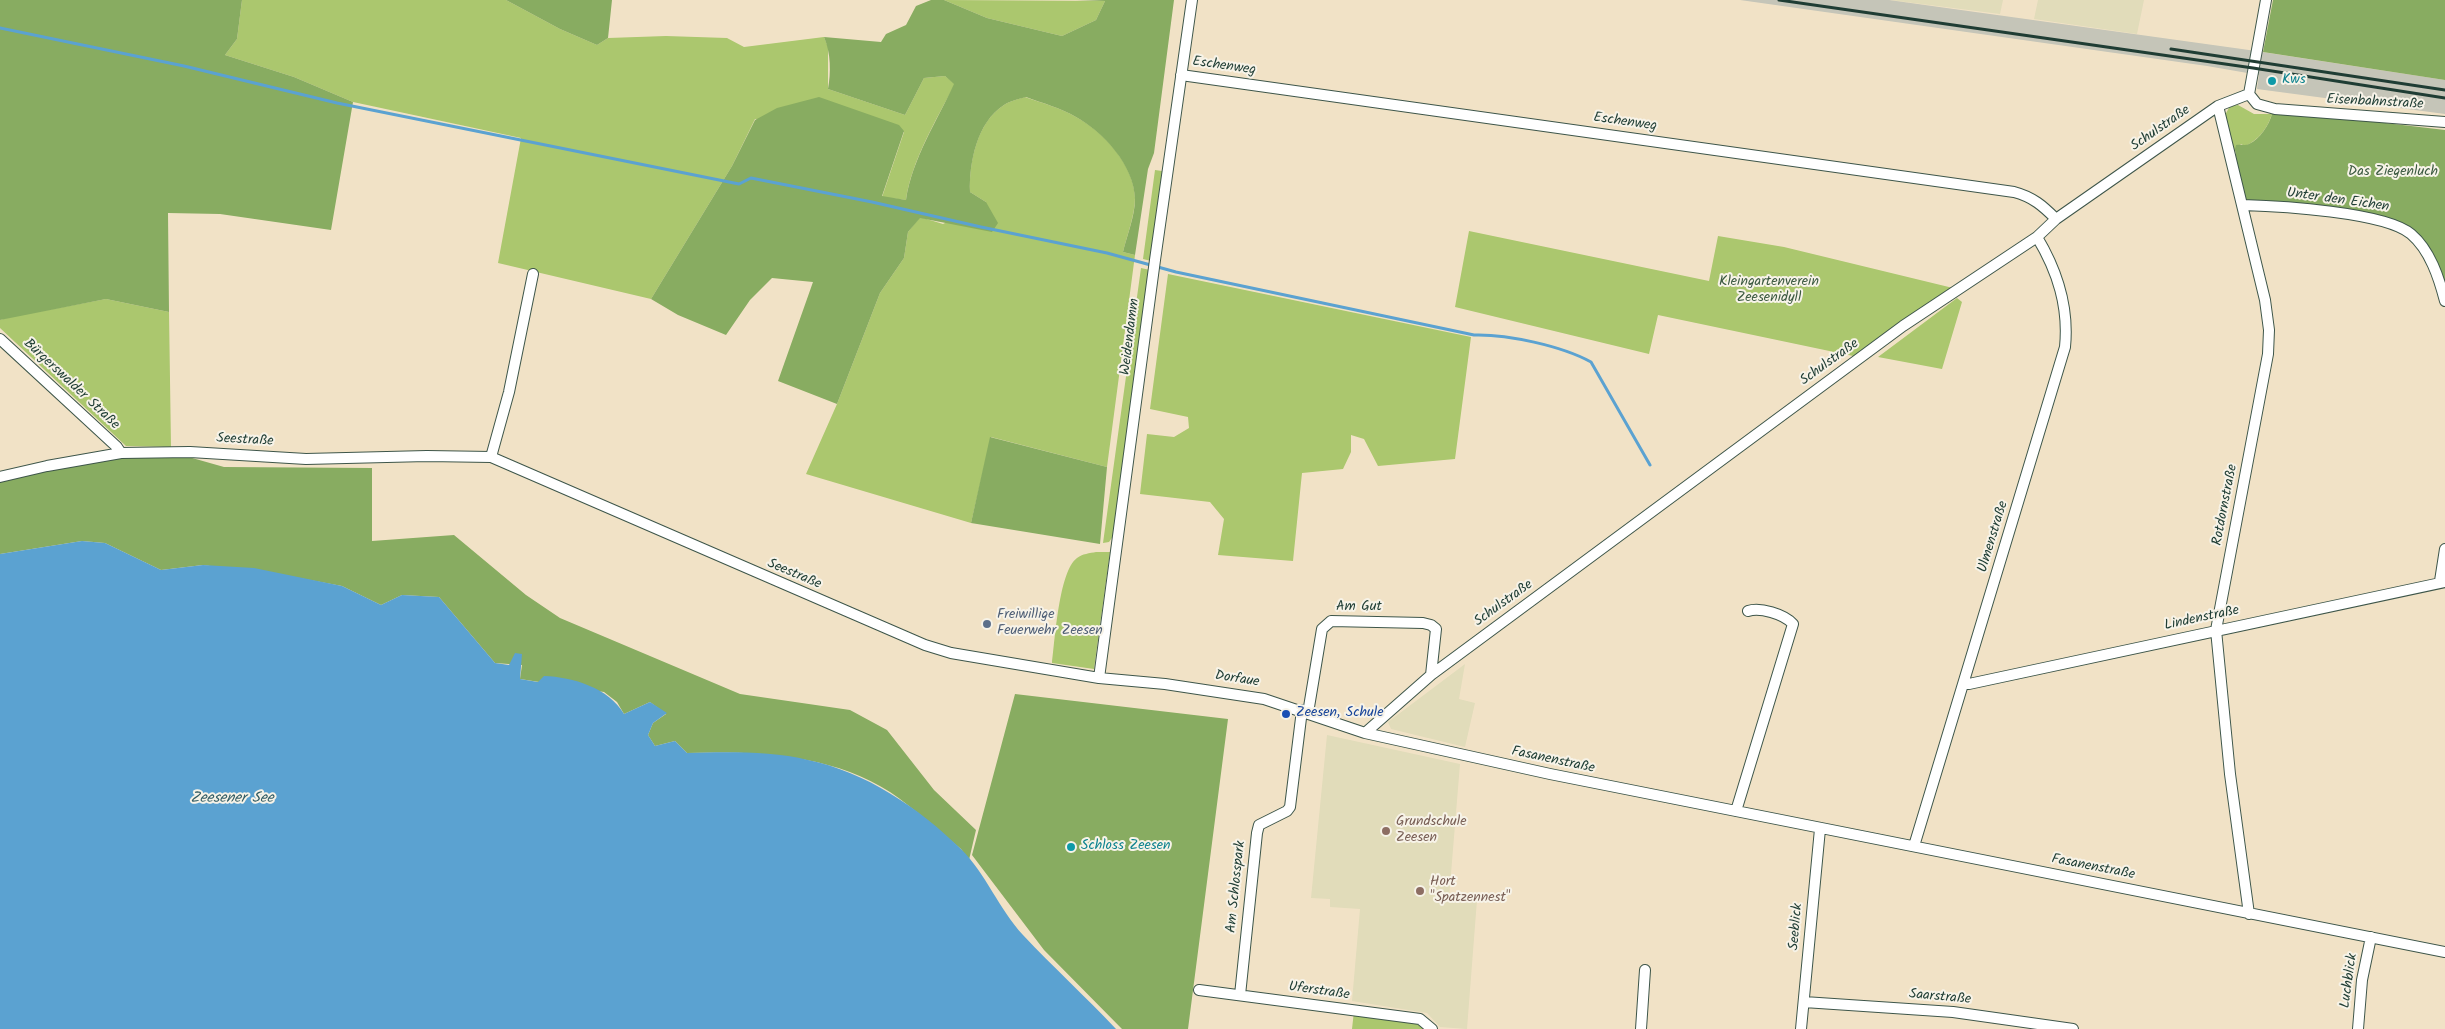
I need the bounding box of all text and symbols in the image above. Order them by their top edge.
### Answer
street label: Eschenweg [1191,54,1257,80]
place label: Kws [2282,73,2306,89]
marker: Kws [2266,75,2278,87]
street label: Eisenbahnstraße [2326,92,2424,114]
street label: Schulstraße [2128,103,2194,155]
street label: Eschenweg [1592,110,1658,136]
park label: Das Ziegenluch [2348,165,2438,181]
street label: Unter den Eichen [2286,186,2390,216]
park label: Kleingartenverein Zeesenidyll [1719,275,1819,308]
street label: Weidendamm [1118,298,1144,376]
street label: Bürgerswalder Straße [19,336,123,434]
street label: Schulstraße [1797,336,1863,390]
street label: Seestraße [216,431,274,451]
street label: Rotdornstraße [2210,463,2242,547]
street label: Ulmenstraße [1975,499,2013,575]
street label: Seestraße [764,556,824,594]
street label: Schulstraße [1471,577,1537,631]
street label: Am Gut [1336,600,1382,616]
street label: Lindenstraße [2163,603,2241,635]
place label: Freiwillige Feuerwehr Zeesen [997,608,1103,640]
marker: Freiwillige Feuerwehr Zeesen [981,618,993,630]
street label: Dorfaue [1214,668,1260,692]
place label: Zeesen, Schule [1296,706,1383,722]
marker: Zeesen, Schule [1280,708,1292,720]
street label: Fasanenstraße [1510,744,1596,778]
water label: Zeesener See [190,790,274,808]
place label: Grundschule Zeesen [1396,815,1467,848]
marker: Grundschule Zeesen [1380,825,1392,837]
place label: Schloss Zeesen [1081,839,1170,855]
street label: Am Schlosspark [1224,840,1250,934]
marker: Schloss Zeesen [1065,841,1077,853]
street label: Fasanenstraße [2050,852,2136,884]
place label: Hort "Spatzennest" [1430,875,1510,908]
marker: Hort "Spatzennest" [1414,885,1426,897]
street label: Seeblick [1787,903,1807,951]
street label: Luchblick [2338,953,2362,1009]
street label: Uferstraße [1287,979,1351,1005]
street label: Saarstraße [1908,987,1972,1009]

